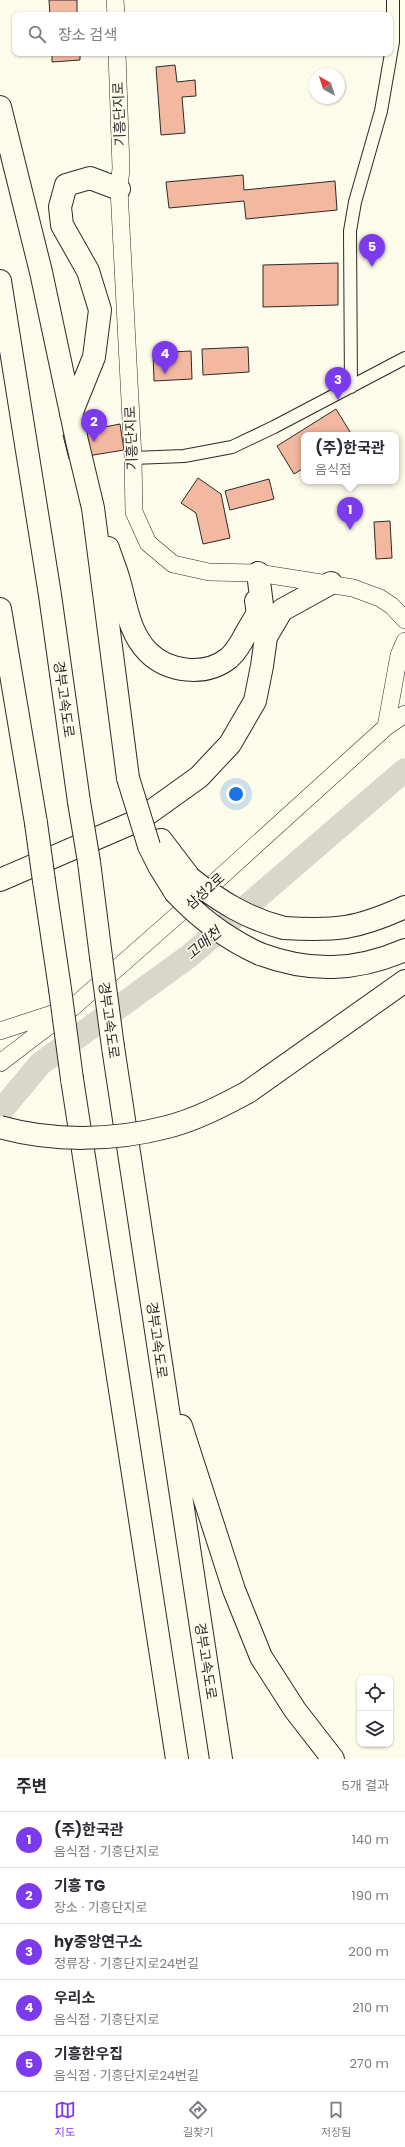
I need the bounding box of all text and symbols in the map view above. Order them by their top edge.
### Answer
search box [12,12,393,56]
icon: search [26,23,48,45]
text: 장소 검색 [58,24,117,45]
north arrow [309,68,345,104]
street label: 기흥단지로 [108,81,130,147]
pin: 5 [359,234,385,267]
pin: 4 [152,341,178,374]
pin: 3 [325,367,351,400]
street label: 기흥단지로 [120,405,142,471]
pin: 2 [81,409,107,442]
popup [301,432,399,484]
text: (주)한국관 [315,437,385,458]
text: 음식점 [315,460,351,479]
pin: 1 [337,497,363,530]
street label: 경부고속도로 [49,659,79,739]
your location [226,784,246,804]
street label: 삼성2로 [181,868,229,914]
water label: 고매천 [180,920,227,964]
street label: 경부고속도로 [94,980,124,1060]
street label: 경부고속도로 [142,1300,172,1380]
street label: 경부고속도로 [190,1621,222,1701]
map controls [357,1675,393,1747]
button: locate [357,1675,393,1711]
button: layers [357,1711,393,1747]
text: 주변 [16,1774,47,1798]
text: 5개 결과 [341,1776,389,1795]
text: (주)한국관 [54,1819,124,1840]
text: 1 [27,1830,31,1849]
text: 140 m [352,1830,389,1849]
text: 음식점 · 기흥단지로 [54,1842,159,1861]
text: 기흥 TG [54,1875,105,1896]
text: 2 [25,1886,33,1905]
text: 190 m [352,1886,389,1905]
text: 장소 · 기흥단지로 [54,1898,147,1917]
text: hy중앙연구소 [54,1931,143,1952]
text: 3 [25,1942,33,1961]
text: 200 m [348,1942,389,1961]
text: 정류장 · 기흥단지로24번길 [54,1954,199,1973]
text: 우리소 [54,1987,95,2008]
text: 4 [25,1998,33,2017]
text: 210 m [352,1998,389,2017]
text: 음식점 · 기흥단지로 [54,2010,159,2029]
text: 기흥한우집 [54,2043,123,2064]
text: 5 [25,2054,33,2073]
text: 270 m [349,2054,389,2073]
text: 음식점 · 기흥단지로24번길 [54,2066,199,2085]
tab: 지도 [54,2099,76,2141]
tab: 길찾기 [183,2099,213,2141]
tab: 저장됨 [321,2099,351,2141]

